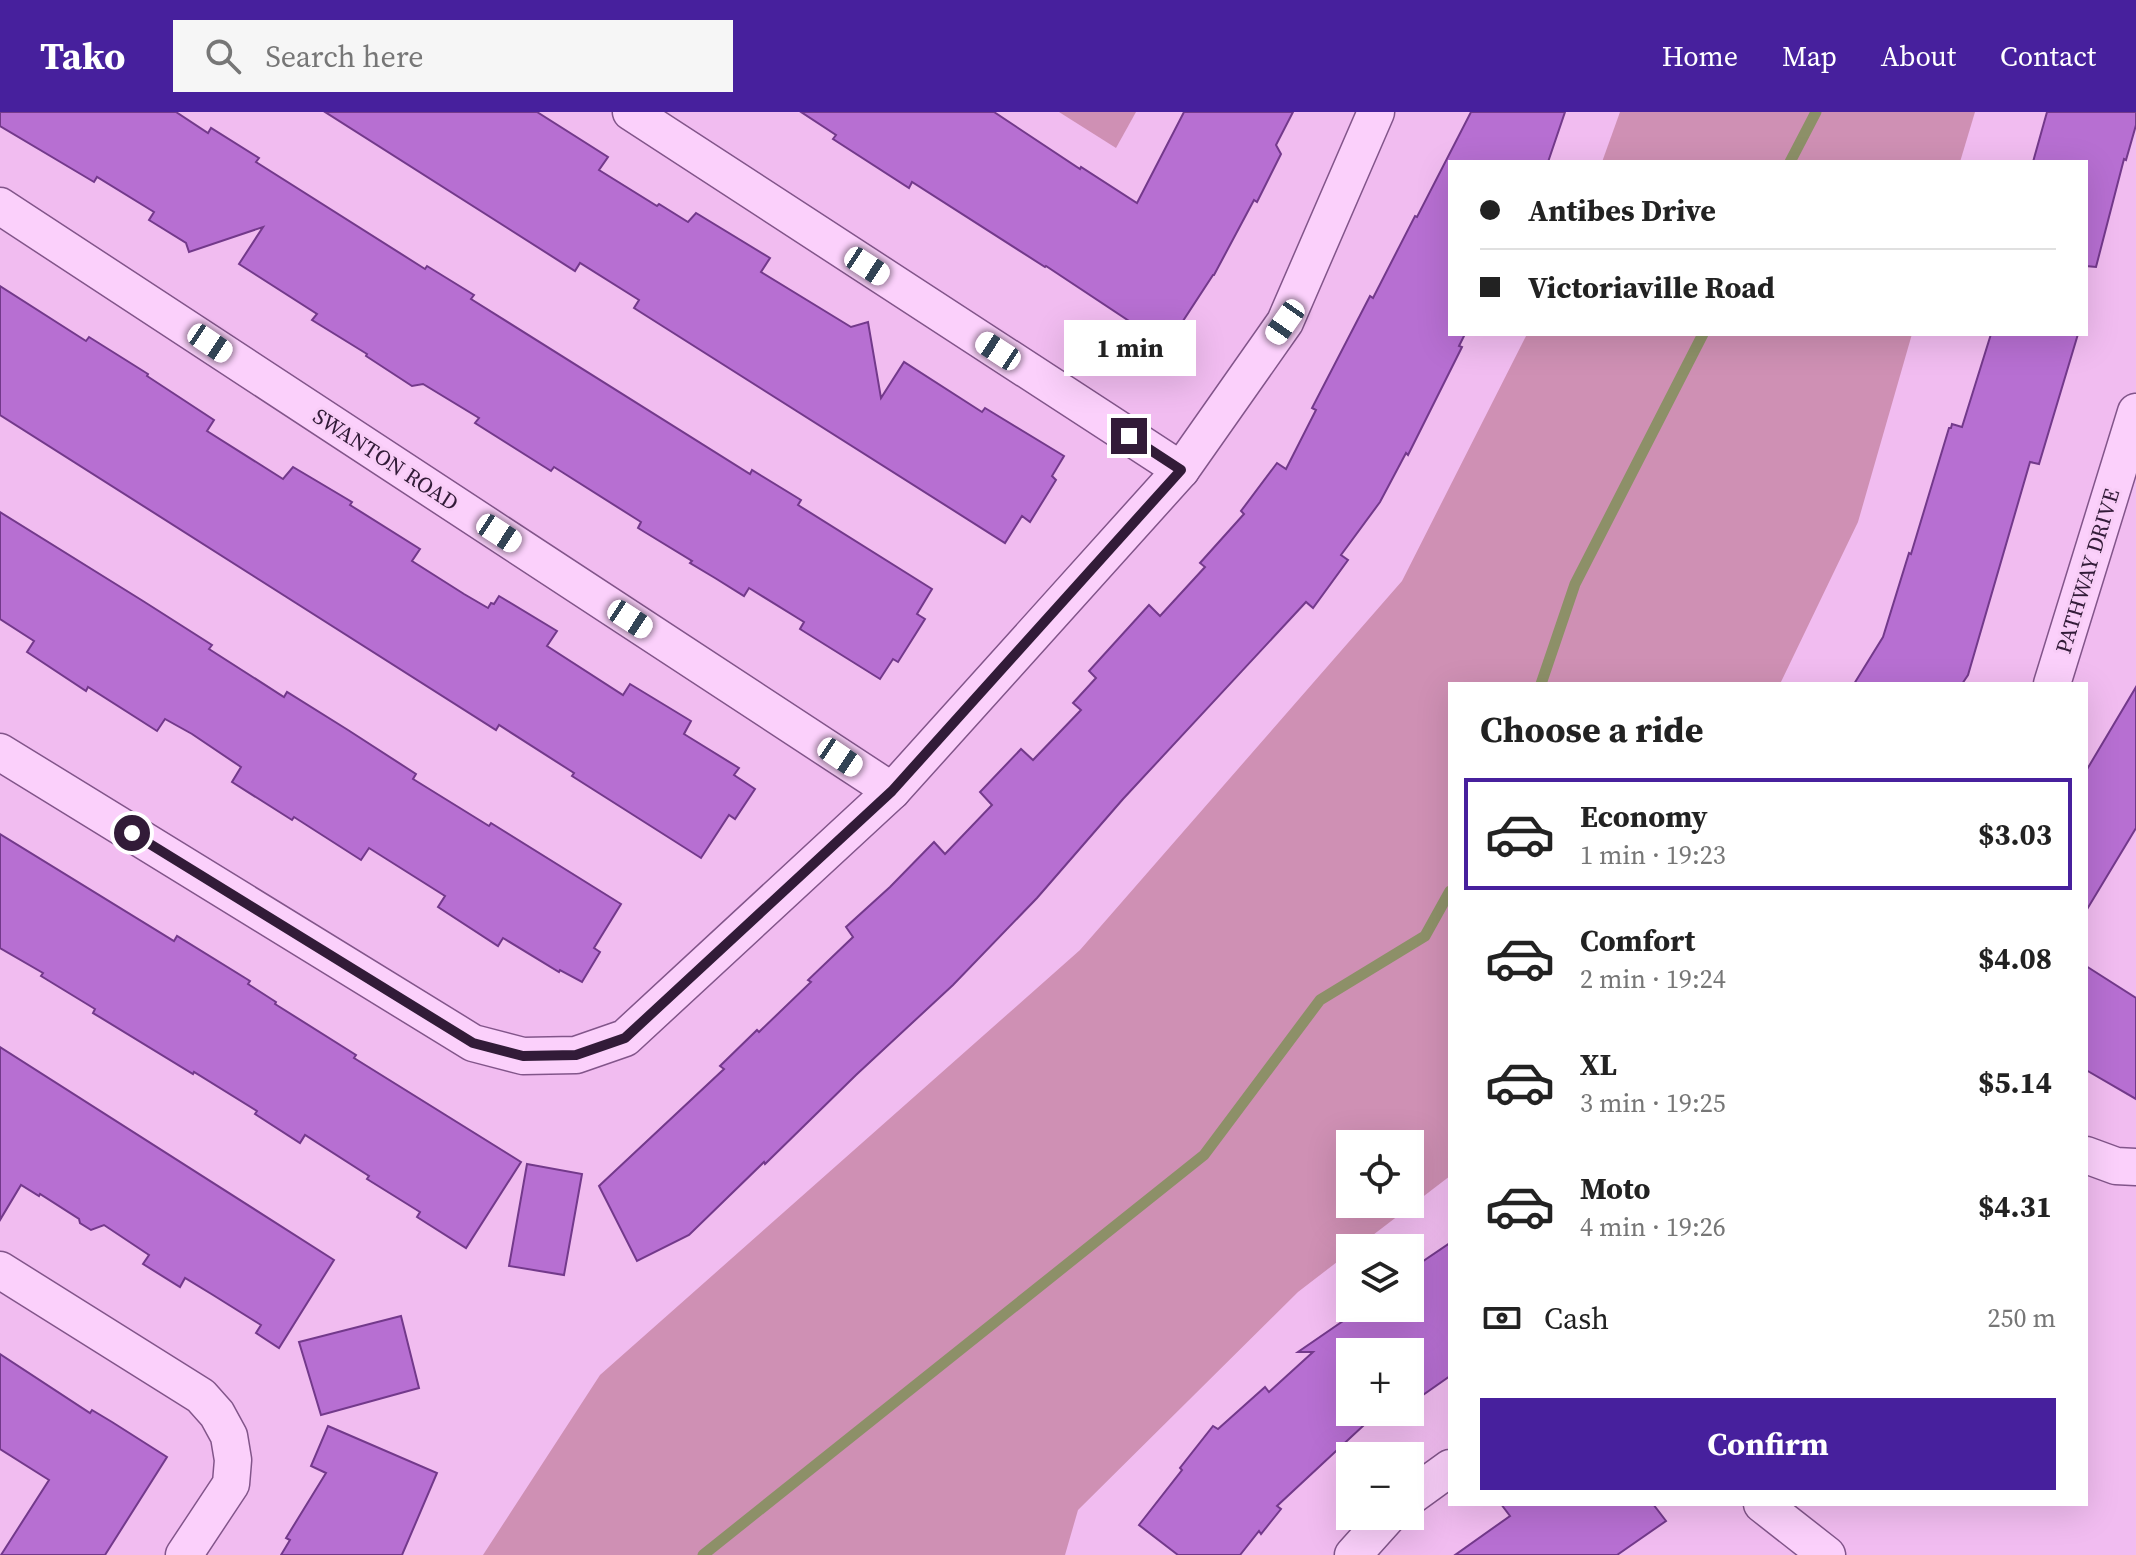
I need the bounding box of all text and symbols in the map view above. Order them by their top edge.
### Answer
search box [173,20,733,92]
text: Tako [40,30,125,82]
icon: search [201,34,245,78]
text: Search here [265,36,424,77]
text: Home [1662,37,1738,75]
text: Map [1782,37,1837,75]
text: About [1881,37,1956,75]
text: Contact [2000,37,2096,75]
text: Antibes Drive [1528,190,1716,231]
car [840,243,894,289]
text: Victoriaville Road [1528,267,1775,308]
car [1261,295,1309,349]
car [183,320,237,366]
callout: 1 min [1063,320,1195,376]
car [971,328,1025,374]
text: 1 min [1096,330,1164,366]
street label: SWANTON ROAD [307,401,465,517]
route end [1111,418,1147,454]
street label: PATHWAY DRIVE [2048,485,2126,657]
car [472,510,526,556]
car [603,596,657,642]
text: Choose a ride [1480,705,1703,754]
car [813,734,867,780]
text: Economy [1580,796,1708,837]
icon: car [1484,798,1556,870]
text: $3.03 [1978,814,2052,855]
route start [114,815,150,851]
text: 1 min · 19:23 [1580,837,1726,873]
text: Comfort [1580,920,1695,961]
icon: car [1484,922,1556,994]
text: $4.08 [1978,938,2052,979]
text: 2 min · 19:24 [1580,961,1726,997]
text: XL [1580,1044,1617,1085]
icon: car [1484,1046,1556,1118]
text: $5.14 [1978,1062,2052,1103]
text: 3 min · 19:25 [1580,1085,1726,1121]
map controls [1336,1130,1424,1530]
button: locate [1336,1130,1424,1218]
text: Moto [1580,1168,1651,1209]
icon: car [1484,1170,1556,1242]
text: $4.31 [1978,1186,2052,1227]
text: 4 min · 19:26 [1580,1209,1726,1245]
button: layers [1336,1234,1424,1322]
icon: cash [1480,1296,1524,1340]
text: Cash [1544,1298,1609,1339]
text: 250 m [1988,1300,2056,1336]
button: + [1336,1338,1424,1426]
button: Confirm [1480,1398,2056,1490]
button: − [1336,1442,1424,1530]

